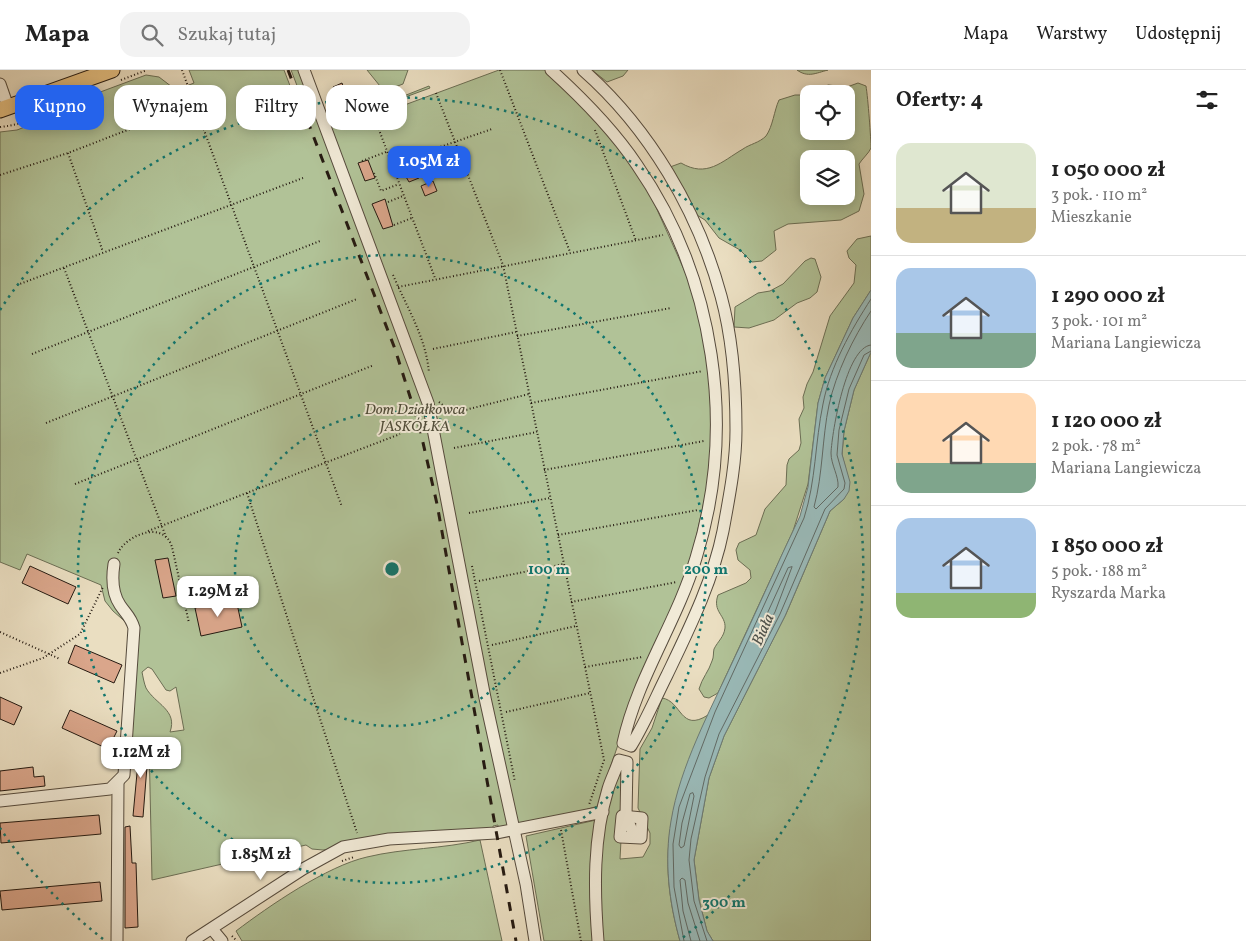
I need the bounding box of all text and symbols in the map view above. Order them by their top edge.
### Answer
search box [120,12,470,57]
text: Mapa [25,18,90,52]
icon: search [138,21,166,49]
text: Szukaj tutaj [178,22,276,48]
text: Mapa [963,22,1008,47]
text: Warstwy [1036,22,1107,47]
text: Udostępnij [1135,22,1221,47]
chip: Kupno [15,85,104,130]
chip: Wynajem [114,85,226,130]
chip: Filtry [236,85,316,130]
chip: Nowe [326,85,407,130]
map controls [800,85,855,205]
button: locate [800,85,855,140]
text: Oferty: 4 [896,86,983,115]
icon: filters [1193,86,1221,114]
pin: 1.05M zł [377,146,481,188]
button: layers [800,150,855,205]
text: 1.05M zł [399,151,459,173]
text: 1 050 000 zł [1051,156,1165,185]
icon: home [936,163,996,223]
text: 3 pok. · 110 m² [1051,185,1147,207]
text: Mieszkanie [1051,207,1132,229]
text: 1 290 000 zł [1051,282,1165,311]
icon: home [936,288,996,348]
text: 3 pok. · 101 m² [1051,311,1147,333]
text: Mariana Langiewicza [1051,333,1201,355]
park label: Dom Działkowca JASKÓŁKA [365,400,465,438]
text: 1 120 000 zł [1051,407,1161,436]
icon: home [936,413,996,473]
text: 2 pok. · 78 m² [1051,436,1141,458]
text: Mariana Langiewicza [1051,458,1201,480]
text: 1 850 000 zł [1051,532,1163,561]
icon: home [936,538,996,598]
centre of rings [383,560,401,578]
text: 100 m [528,560,571,581]
text: 200 m [684,560,728,581]
text: 5 pok. · 188 m² [1051,561,1147,583]
pin: 1.29M zł [166,576,270,618]
text: 1.29M zł [188,581,248,603]
text: Ryszarda Marka [1051,583,1166,605]
water label: Biała [747,610,781,649]
pin: 1.12M zł [89,736,193,779]
text: 1.12M zł [112,742,170,764]
pin: 1.85M zł [209,838,313,881]
text: 1.85M zł [231,844,291,866]
text: 300 m [702,893,746,914]

